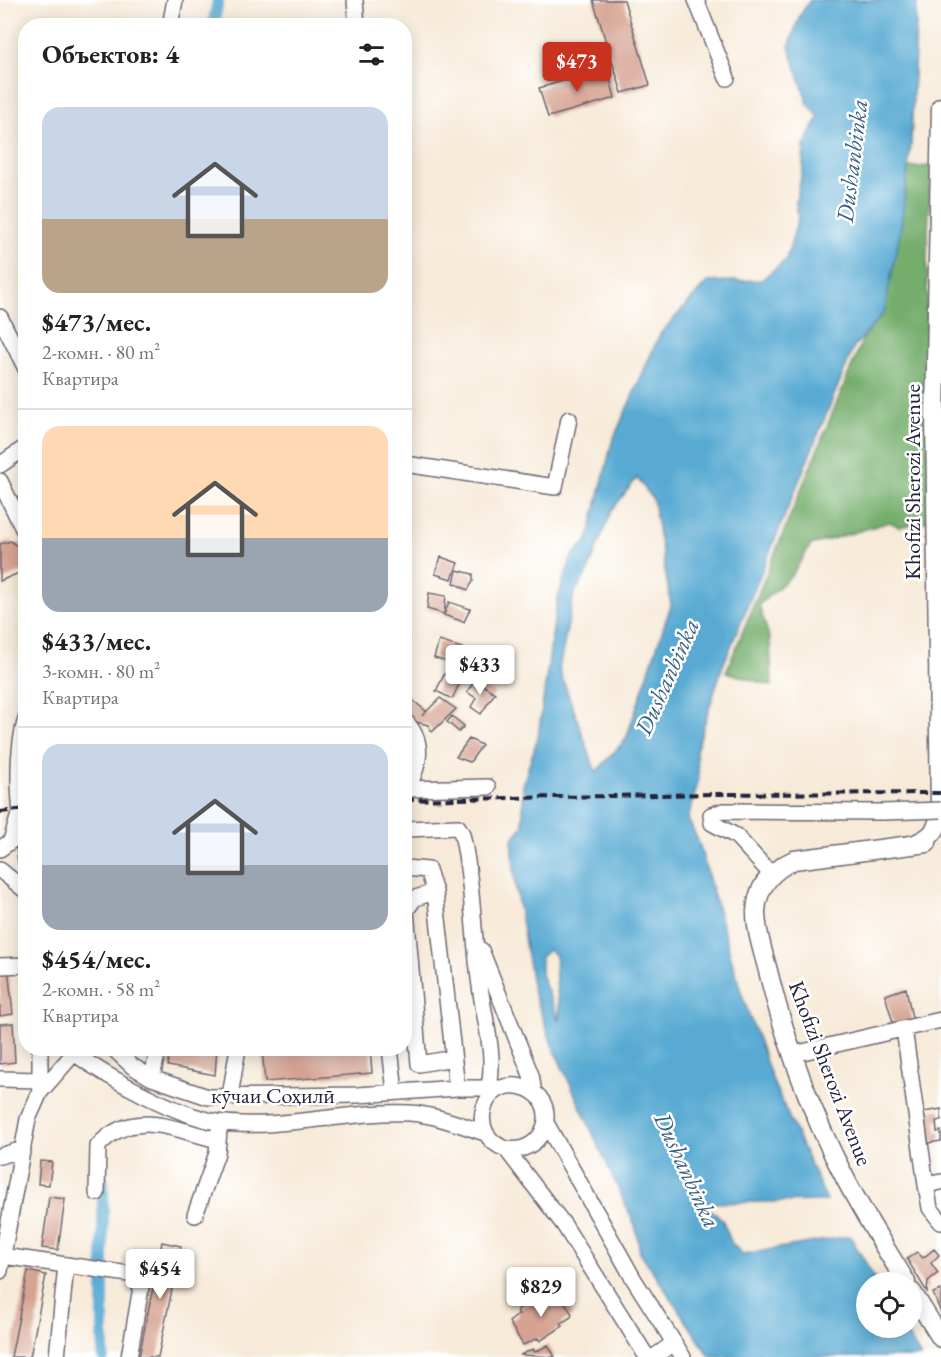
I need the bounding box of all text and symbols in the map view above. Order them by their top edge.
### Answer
text: Объектов: 4 [42,37,179,71]
icon: filters [355,38,388,71]
pin: $473 [541,42,613,93]
text: $473 [557,48,597,74]
water label: Dushanbinka [828,97,874,225]
icon: home [161,146,269,254]
text: $473/мес. [42,305,151,339]
text: 2-комн. · 80 m² [42,339,160,365]
text: Квартира [42,365,119,391]
street label: Khofizi Sherozi Avenue [898,384,927,580]
icon: home [161,465,269,573]
water label: Dushanbinka [627,614,706,741]
text: $433/мес. [42,624,151,658]
pin: $433 [444,645,516,696]
text: $433 [460,651,500,677]
text: 3-комн. · 80 m² [42,658,160,684]
text: Квартира [42,684,119,710]
icon: home [161,783,269,891]
text: $454/мес. [42,942,151,976]
text: 2-комн. · 58 m² [42,976,160,1002]
street label: Khofizi Sherozi Avenue [782,977,879,1170]
text: Квартира [42,1002,119,1028]
street label: кӯчаи Соҳилӣ [211,1081,335,1110]
water label: Dushanbinka [647,1106,728,1233]
pin: $454 [124,1249,196,1300]
text: $454 [140,1255,180,1281]
pin: $829 [505,1267,577,1318]
map controls [856,1272,922,1338]
button: locate [856,1272,922,1338]
text: $829 [521,1273,561,1299]

